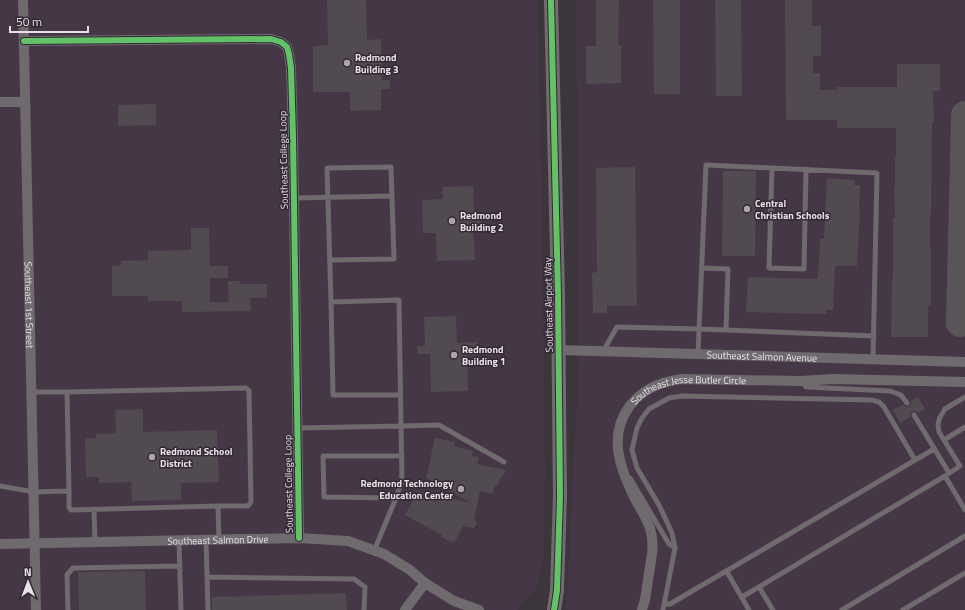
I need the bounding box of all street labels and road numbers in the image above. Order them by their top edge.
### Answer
street label: Southeast College Loop [275,111,292,209]
street label: Southeast Airport Way [540,257,557,353]
street label: Southeast 1st Street [21,261,37,349]
street label: Southeast Salmon Avenue [706,347,817,366]
street label: Southeast Jesse Butler Circle [627,372,746,408]
street label: Southeast College Loop [280,435,297,533]
street label: Southeast Salmon Drive [167,532,269,549]

